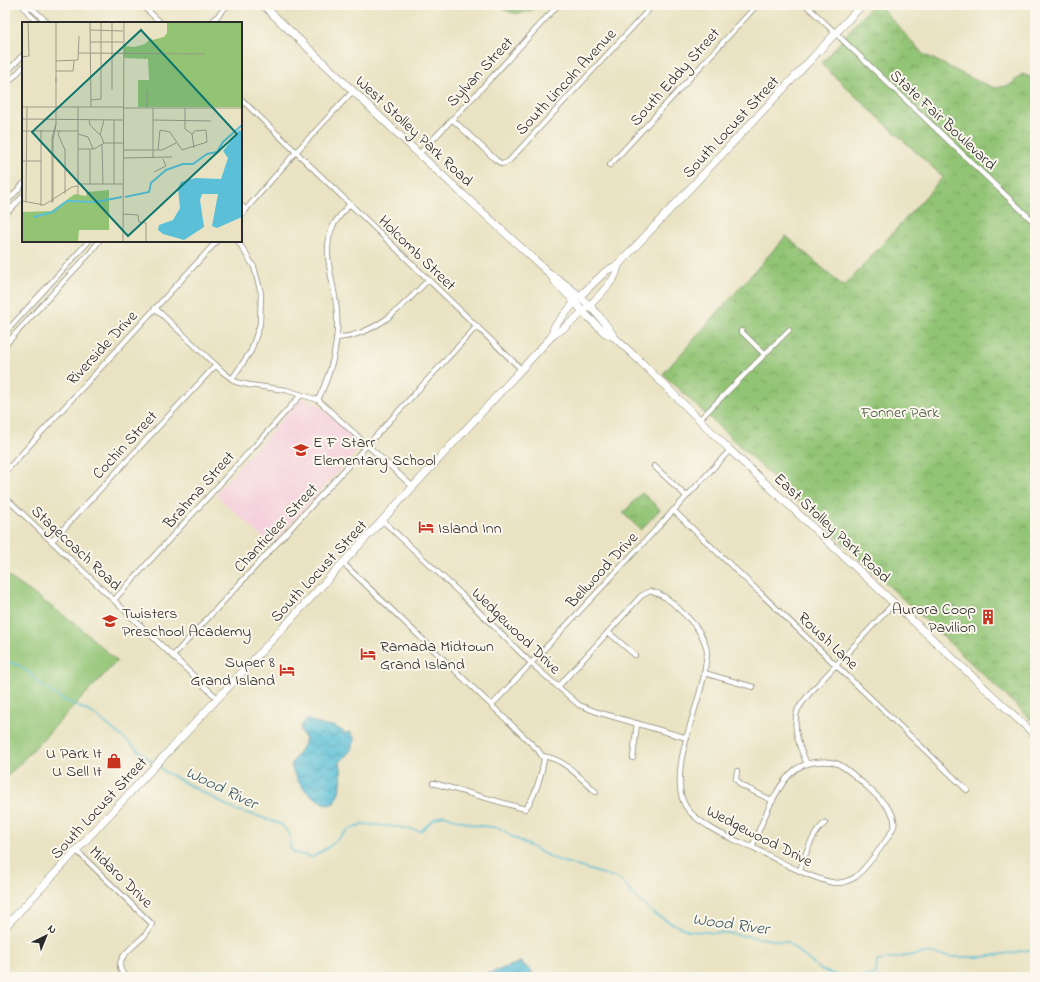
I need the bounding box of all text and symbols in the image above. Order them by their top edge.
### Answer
inset map [22,22,242,242]
street label: South Eddy Street [625,22,727,132]
street label: South Lincoln Avenue [510,23,623,141]
street label: Sylvan Street [441,31,520,113]
street label: State Fair Boulevard [884,64,1001,176]
street label: West Stolley Park Road [349,70,478,193]
street label: South Locust Street [677,70,786,184]
street label: Holcomb Street [372,210,462,297]
street label: Riverside Drive [61,305,144,391]
park label: Fonner Park [860,401,940,425]
street label: Cochin Street [87,405,164,485]
place label: E F Starr Elementary School [313,431,436,473]
school or university icon: E F Starr Elementary School [292,441,310,459]
street label: Brahma Street [157,446,241,535]
street label: East Stolley Park Road [768,468,896,589]
street label: Chanticleer Street [229,478,325,578]
street label: Stagecoach Road [25,500,126,597]
street label: South Locust Street [265,514,374,628]
place label: Island Inn [438,517,502,541]
hotel icon: Island Inn [417,518,435,536]
street label: Bellwood Drive [560,526,645,615]
street label: Wedgewood Drive [465,582,566,681]
place label: Aurora Coop Pavilion [892,598,976,640]
place label: Twisters Preschool Academy [122,602,251,644]
street label: Roush Lane [792,607,864,677]
building icon: Aurora Coop Pavilion [979,608,997,626]
school or university icon: Twisters Preschool Academy [101,612,119,630]
place label: Ramada Midtown Grand Island [380,635,494,677]
hotel icon: Ramada Midtown Grand Island [359,645,377,663]
place label: Super 8 Grand Island [190,651,275,693]
hotel icon: Super 8 Grand Island [278,661,296,679]
place label: U Park It U Sell It [46,742,103,784]
street label: South Locust Street [45,751,154,865]
shop icon: U Park It U Sell It [105,752,123,770]
water label: Wood River [181,760,264,818]
street label: Wedgewood Drive [702,800,817,874]
street label: Midaro Drive [83,841,159,915]
water label: Wood River [691,907,773,943]
north arrow [26,916,66,956]
text: N [44,921,60,938]

